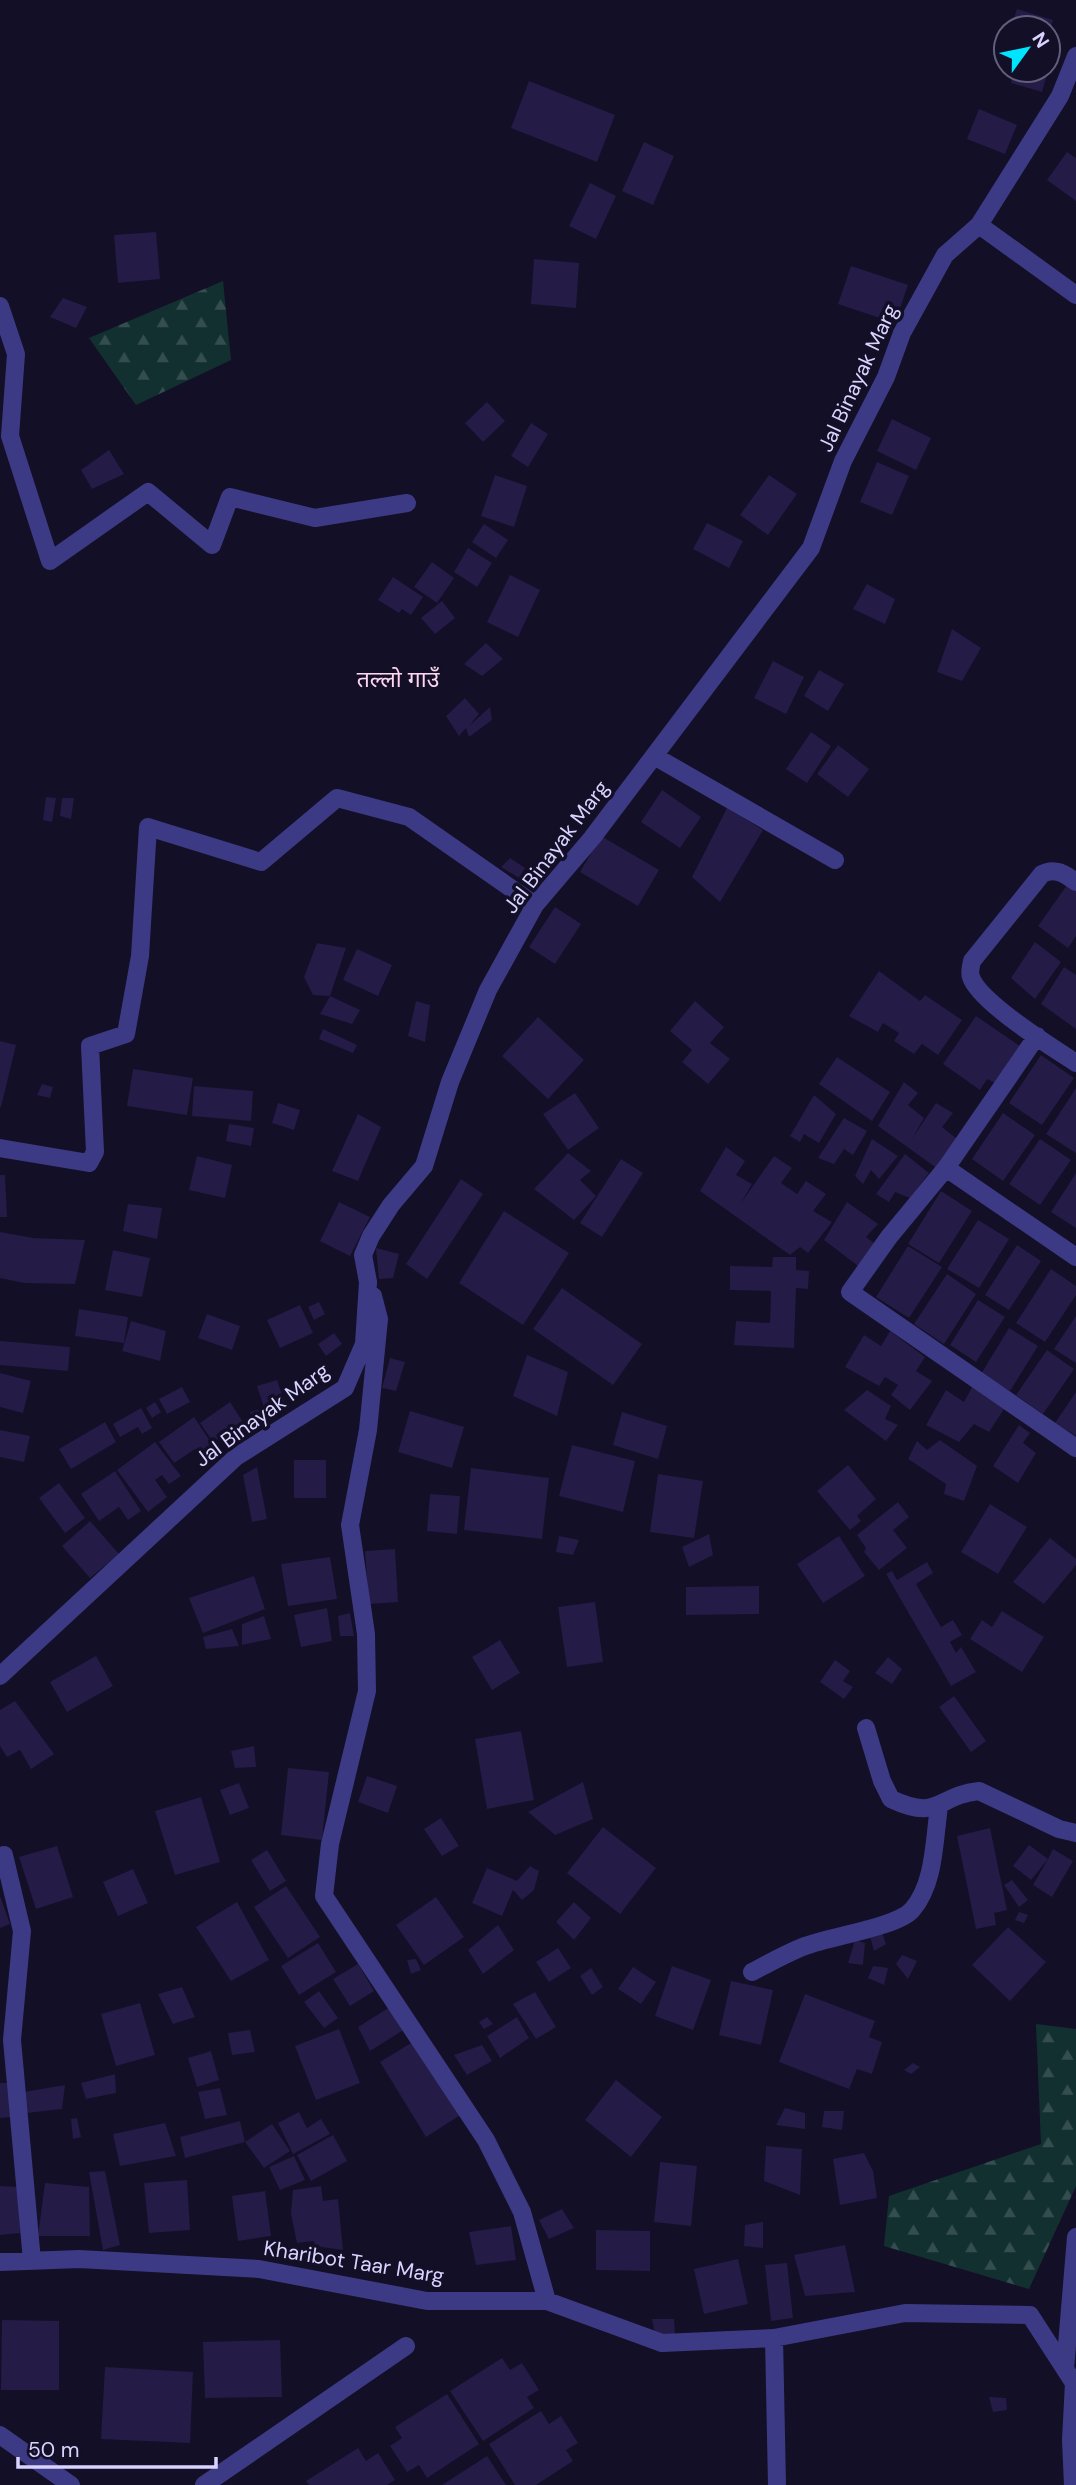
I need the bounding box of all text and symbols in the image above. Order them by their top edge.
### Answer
north arrow [992,14,1062,84]
text: N [1027,27,1055,53]
street label: Jal Binayak Marg [811,299,905,456]
district label: तल्लो गाउँ [357,664,440,694]
street label: Jal Binayak Marg [497,774,615,919]
street label: Jal Binayak Marg [189,1356,335,1473]
street label: Kharibot Taar Marg [262,2234,447,2290]
scale bar [18,2426,215,2470]
text: 50 m [28,2436,79,2464]

